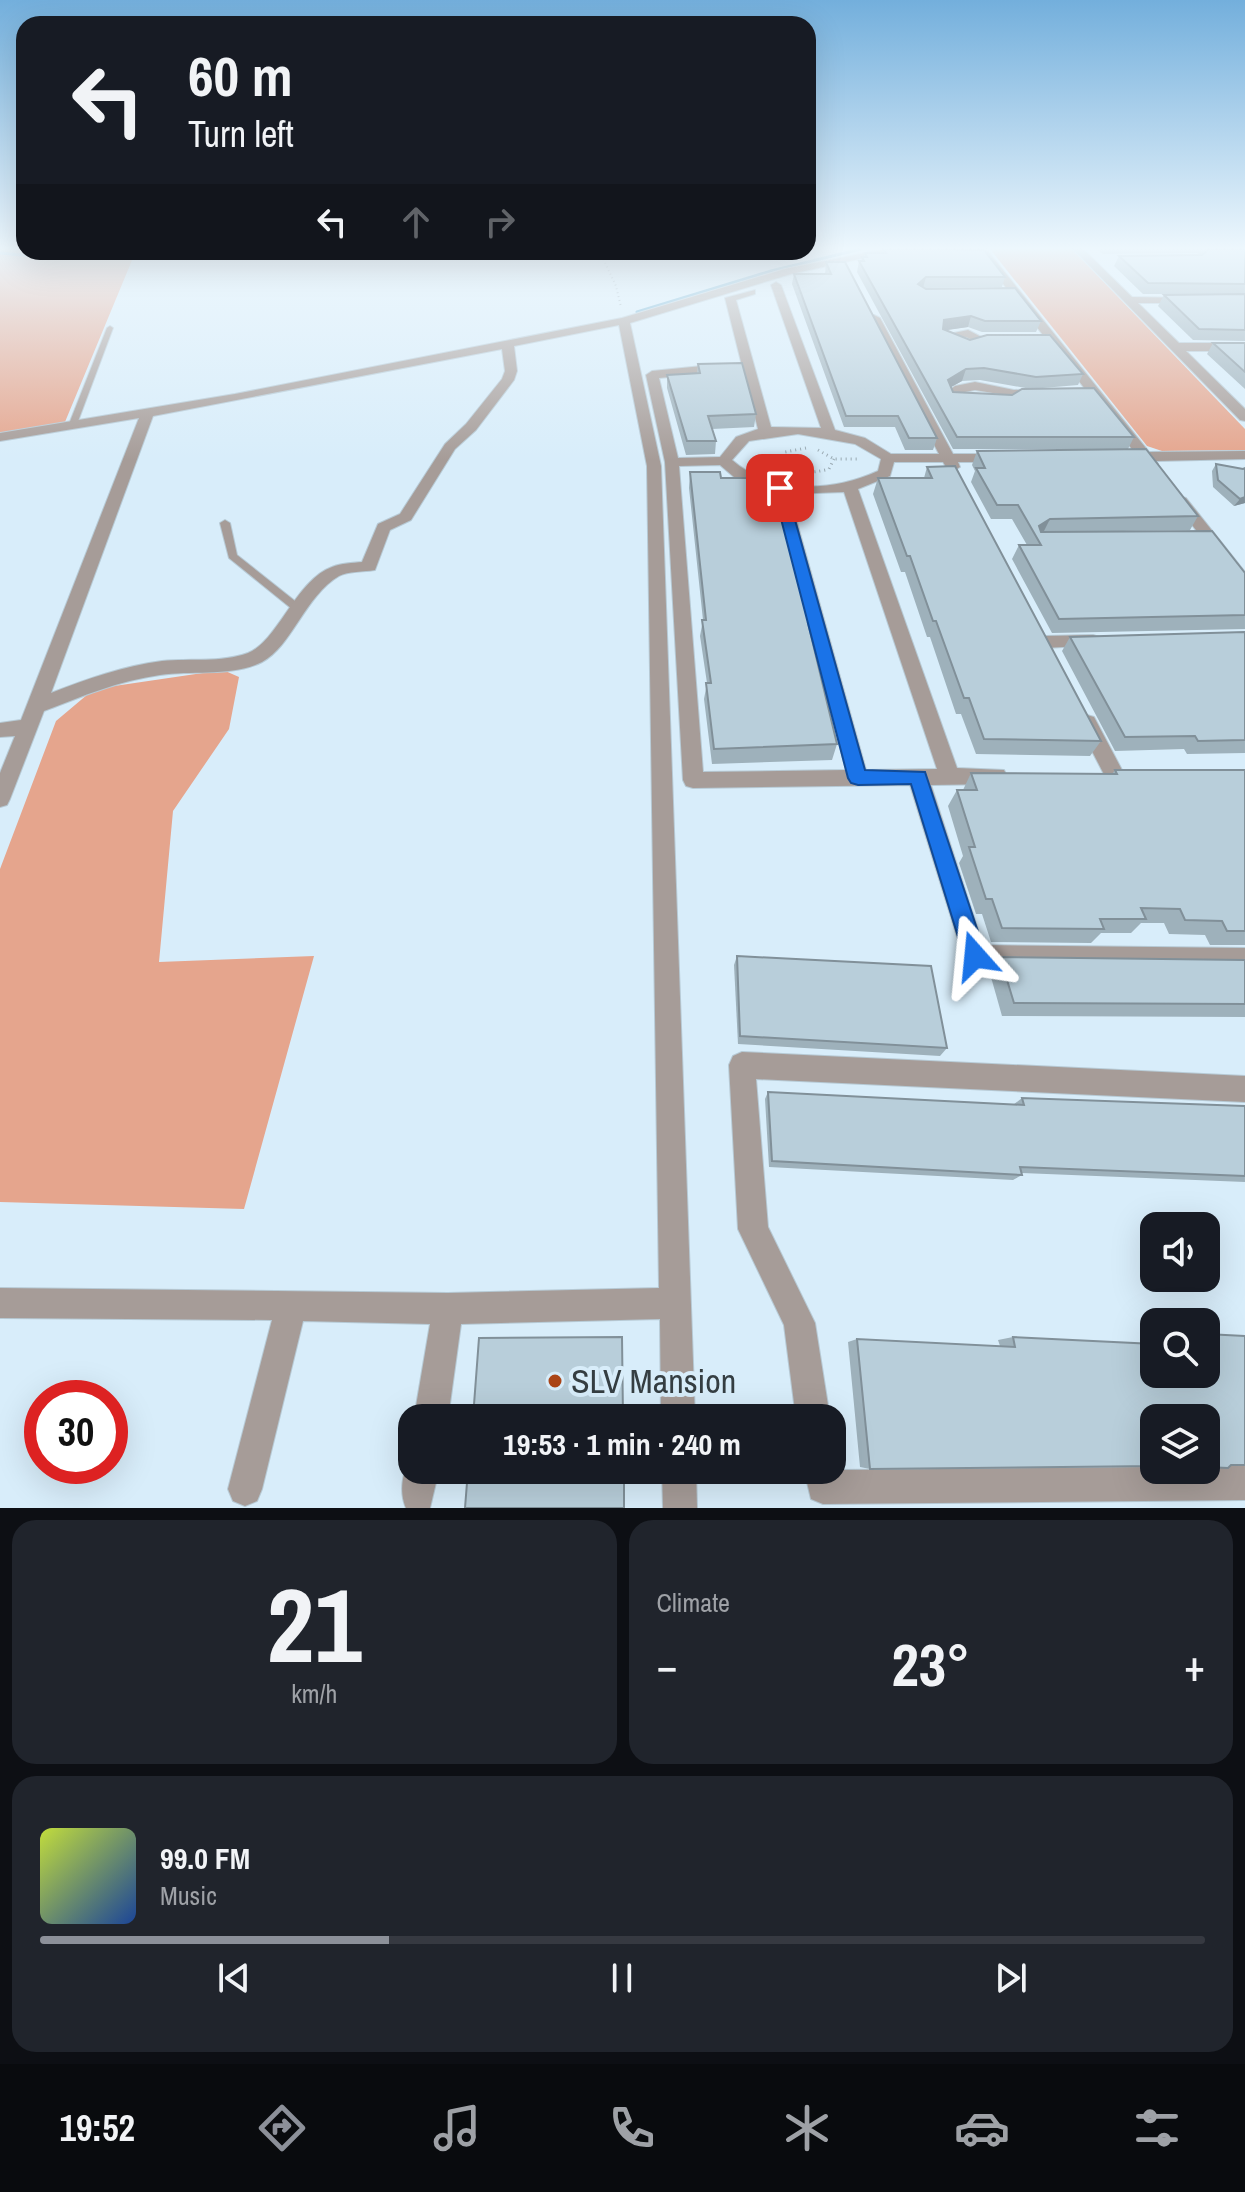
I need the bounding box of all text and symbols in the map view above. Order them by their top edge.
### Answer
text: 60 m [188,38,293,113]
icon: left [56,48,160,152]
text: Turn left [188,110,294,158]
icon: left [310,200,354,244]
icon: ahead [394,200,438,244]
icon: right [478,200,522,244]
pin [746,454,814,522]
icon: arrive [758,466,802,510]
position arrow [933,914,1017,998]
map controls [1140,1212,1220,1484]
button: sound [1140,1212,1220,1292]
button: search [1140,1308,1220,1388]
place label: SLV Mansion [571,1358,736,1404]
marker: SLV Mansion [546,1372,564,1390]
speed limit sign: 30 [24,1380,128,1484]
button: layers [1140,1404,1220,1484]
text: 19:53 · 1 min · 240 m [503,1424,741,1464]
text: 21 [267,1554,362,1694]
text: Climate [657,1585,730,1620]
text: 23° [891,1624,970,1705]
text: − [657,1635,678,1695]
text: + [1184,1635,1205,1695]
text: km/h [291,1676,337,1711]
text: 99.0 FM [160,1838,250,1878]
text: Music [160,1878,217,1913]
icon: previous [212,1956,256,2000]
icon: pause [600,1956,644,2000]
icon: next [989,1956,1033,2000]
icon: directions [254,2100,310,2156]
icon: music [429,2100,485,2156]
icon: phone [604,2100,660,2156]
icon: climate [779,2100,835,2156]
icon: car [954,2100,1010,2156]
icon: filters [1129,2100,1185,2156]
text: 19:52 [60,2104,135,2152]

